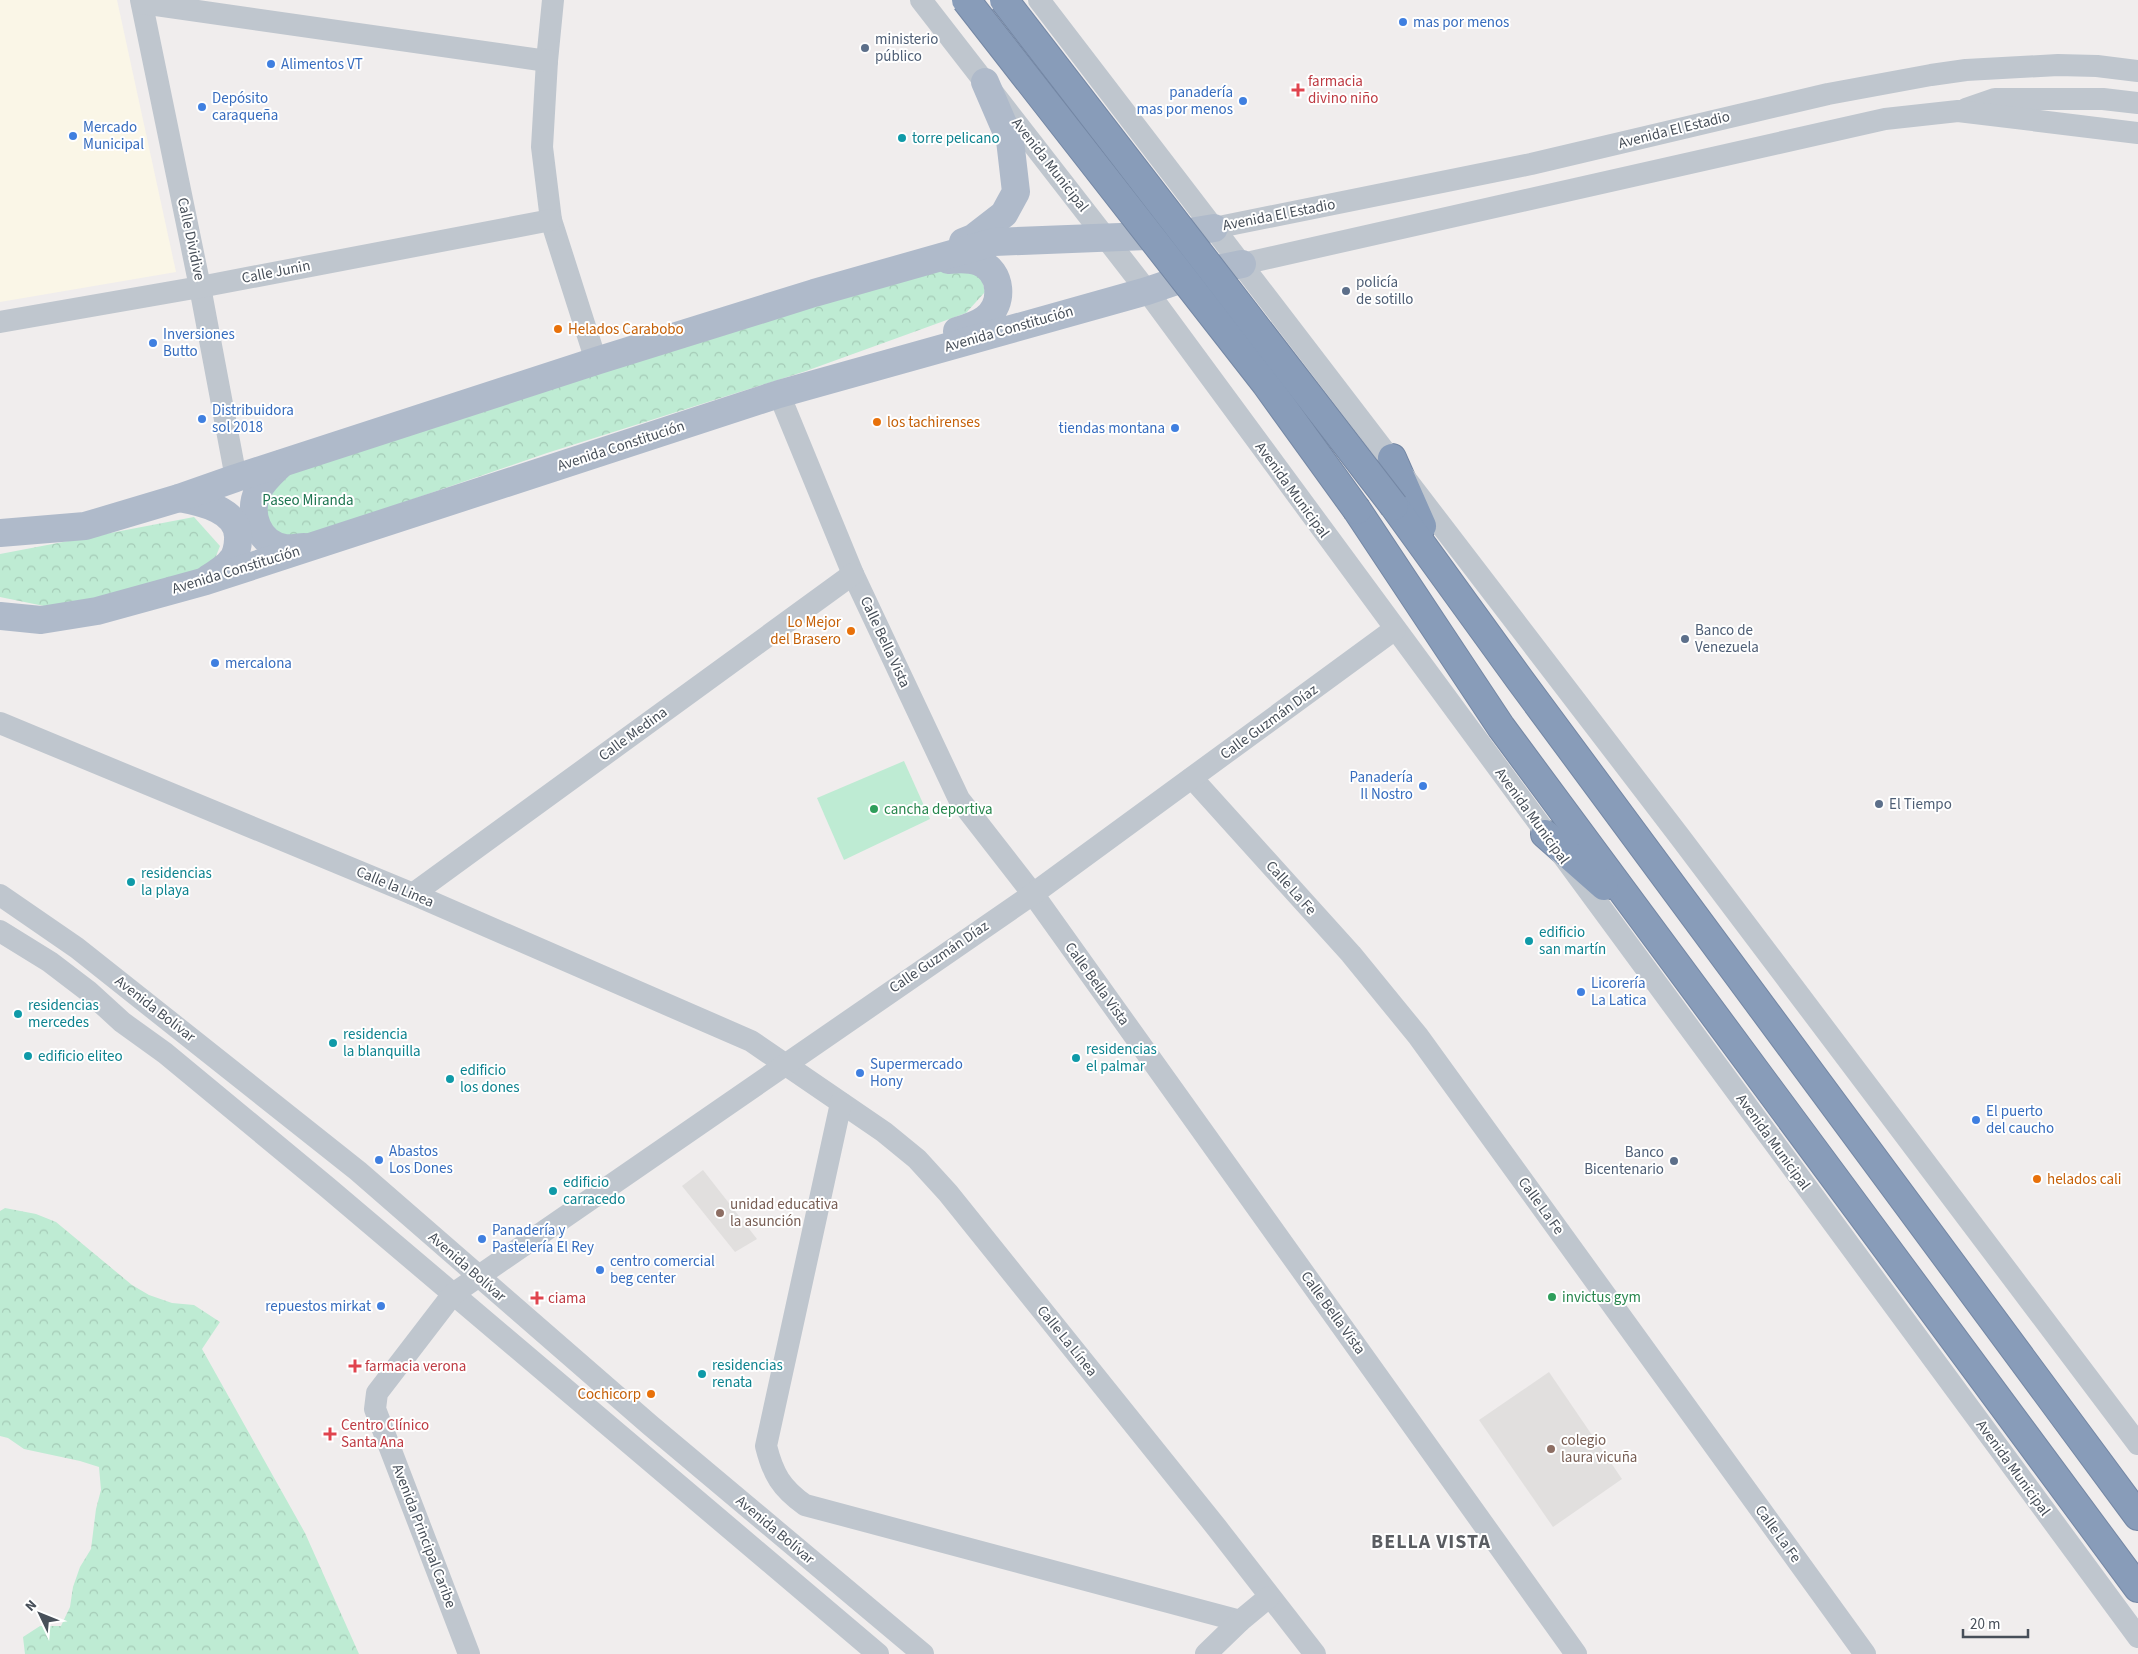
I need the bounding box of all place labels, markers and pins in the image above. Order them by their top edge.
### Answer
place label: mas por menos [1413,12,1509,33]
marker: mas por menos [1397,16,1409,28]
place label: ministerio público [875,29,938,67]
marker: ministerio público [859,42,871,54]
place label: Alimentos VT [281,54,363,75]
marker: Alimentos VT [265,58,277,70]
place label: farmacia divino niño [1308,71,1378,109]
place label: panadería mas por menos [1137,82,1233,120]
marker: farmacia divino niño [1292,84,1304,96]
place label: Depósito caraqueña [212,88,278,126]
marker: panadería mas por menos [1237,95,1249,107]
marker: Depósito caraqueña [196,101,208,113]
place label: Mercado Municipal [83,117,144,155]
place label: torre pelicano [912,128,1000,149]
marker: Mercado Municipal [67,130,79,142]
marker: torre pelicano [896,132,908,144]
place label: policía de sotillo [1356,272,1413,310]
marker: policía de sotillo [1340,285,1352,297]
place label: Helados Carabobo [568,319,684,340]
marker: Helados Carabobo [552,323,564,335]
place label: Inversiones Butto [163,324,235,362]
marker: Inversiones Butto [147,337,159,349]
place label: Distribuidora sol 2018 [212,400,294,438]
place label: los tachirenses [887,412,980,433]
marker: Distribuidora sol 2018 [196,413,208,425]
marker: los tachirenses [871,416,883,428]
place label: tiendas montana [1059,418,1165,439]
marker: tiendas montana [1169,422,1181,434]
place label: Lo Mejor del Brasero [770,612,842,650]
place label: Banco de Venezuela [1695,620,1759,658]
marker: Lo Mejor del Brasero [845,625,857,637]
marker: Banco de Venezuela [1679,633,1691,645]
place label: mercalona [225,653,292,674]
marker: mercalona [209,657,221,669]
place label: Panadería Il Nostro [1350,767,1413,805]
marker: Panadería Il Nostro [1417,780,1429,792]
place label: El Tiempo [1889,794,1952,815]
marker: El Tiempo [1873,798,1885,810]
place label: cancha deportiva [884,799,992,820]
marker: cancha deportiva [868,803,880,815]
place label: residencias la playa [141,863,212,901]
marker: residencias la playa [125,876,137,888]
place label: edificio san martín [1539,922,1606,960]
marker: edificio san martín [1523,935,1535,947]
place label: Licorería La Latica [1591,973,1647,1011]
marker: Licorería La Latica [1575,986,1587,998]
place label: residencias mercedes [28,995,99,1033]
marker: residencias mercedes [12,1008,24,1020]
place label: residencia la blanquilla [343,1024,421,1062]
marker: residencia la blanquilla [327,1037,339,1049]
place label: residencias el palmar [1086,1039,1157,1077]
place label: edificio eliteo [38,1046,123,1067]
marker: edificio eliteo [22,1050,34,1062]
marker: residencias el palmar [1070,1052,1082,1064]
place label: Supermercado Hony [870,1054,963,1092]
place label: edificio los dones [460,1060,520,1098]
marker: Supermercado Hony [854,1067,866,1079]
marker: edificio los dones [444,1073,456,1085]
place label: El puerto del caucho [1986,1101,2054,1139]
marker: El puerto del caucho [1970,1114,1982,1126]
place label: Abastos Los Dones [389,1141,453,1179]
place label: Banco Bicentenario [1584,1142,1664,1180]
marker: Abastos Los Dones [373,1154,385,1166]
marker: Banco Bicentenario [1668,1155,1680,1167]
place label: helados cali [2047,1169,2121,1190]
place label: edificio carracedo [563,1172,625,1210]
marker: helados cali [2031,1173,2043,1185]
marker: edificio carracedo [547,1185,559,1197]
place label: unidad educativa la asunción [730,1194,838,1232]
marker: unidad educativa la asunción [714,1207,726,1219]
place label: Panadería y Pastelería El Rey [492,1220,594,1258]
marker: Panadería y Pastelería El Rey [476,1233,488,1245]
place label: centro comercial beg center [610,1251,715,1289]
marker: centro comercial beg center [594,1264,606,1276]
place label: invictus gym [1562,1287,1641,1308]
place label: ciama [548,1288,586,1309]
marker: ciama [530,1291,544,1305]
marker: invictus gym [1546,1291,1558,1303]
place label: repuestos mirkat [265,1296,371,1317]
marker: repuestos mirkat [375,1300,387,1312]
place label: residencias renata [712,1355,783,1393]
place label: farmacia verona [365,1356,466,1377]
marker: farmacia verona [349,1360,361,1372]
marker: residencias renata [696,1368,708,1380]
place label: Cochicorp [577,1384,641,1405]
marker: Cochicorp [645,1388,657,1400]
place label: Centro Clínico Santa Ana [341,1415,429,1453]
marker: Centro Clínico Santa Ana [323,1427,337,1441]
place label: colegio laura vicuña [1561,1430,1637,1468]
marker: colegio laura vicuña [1545,1443,1557,1455]

